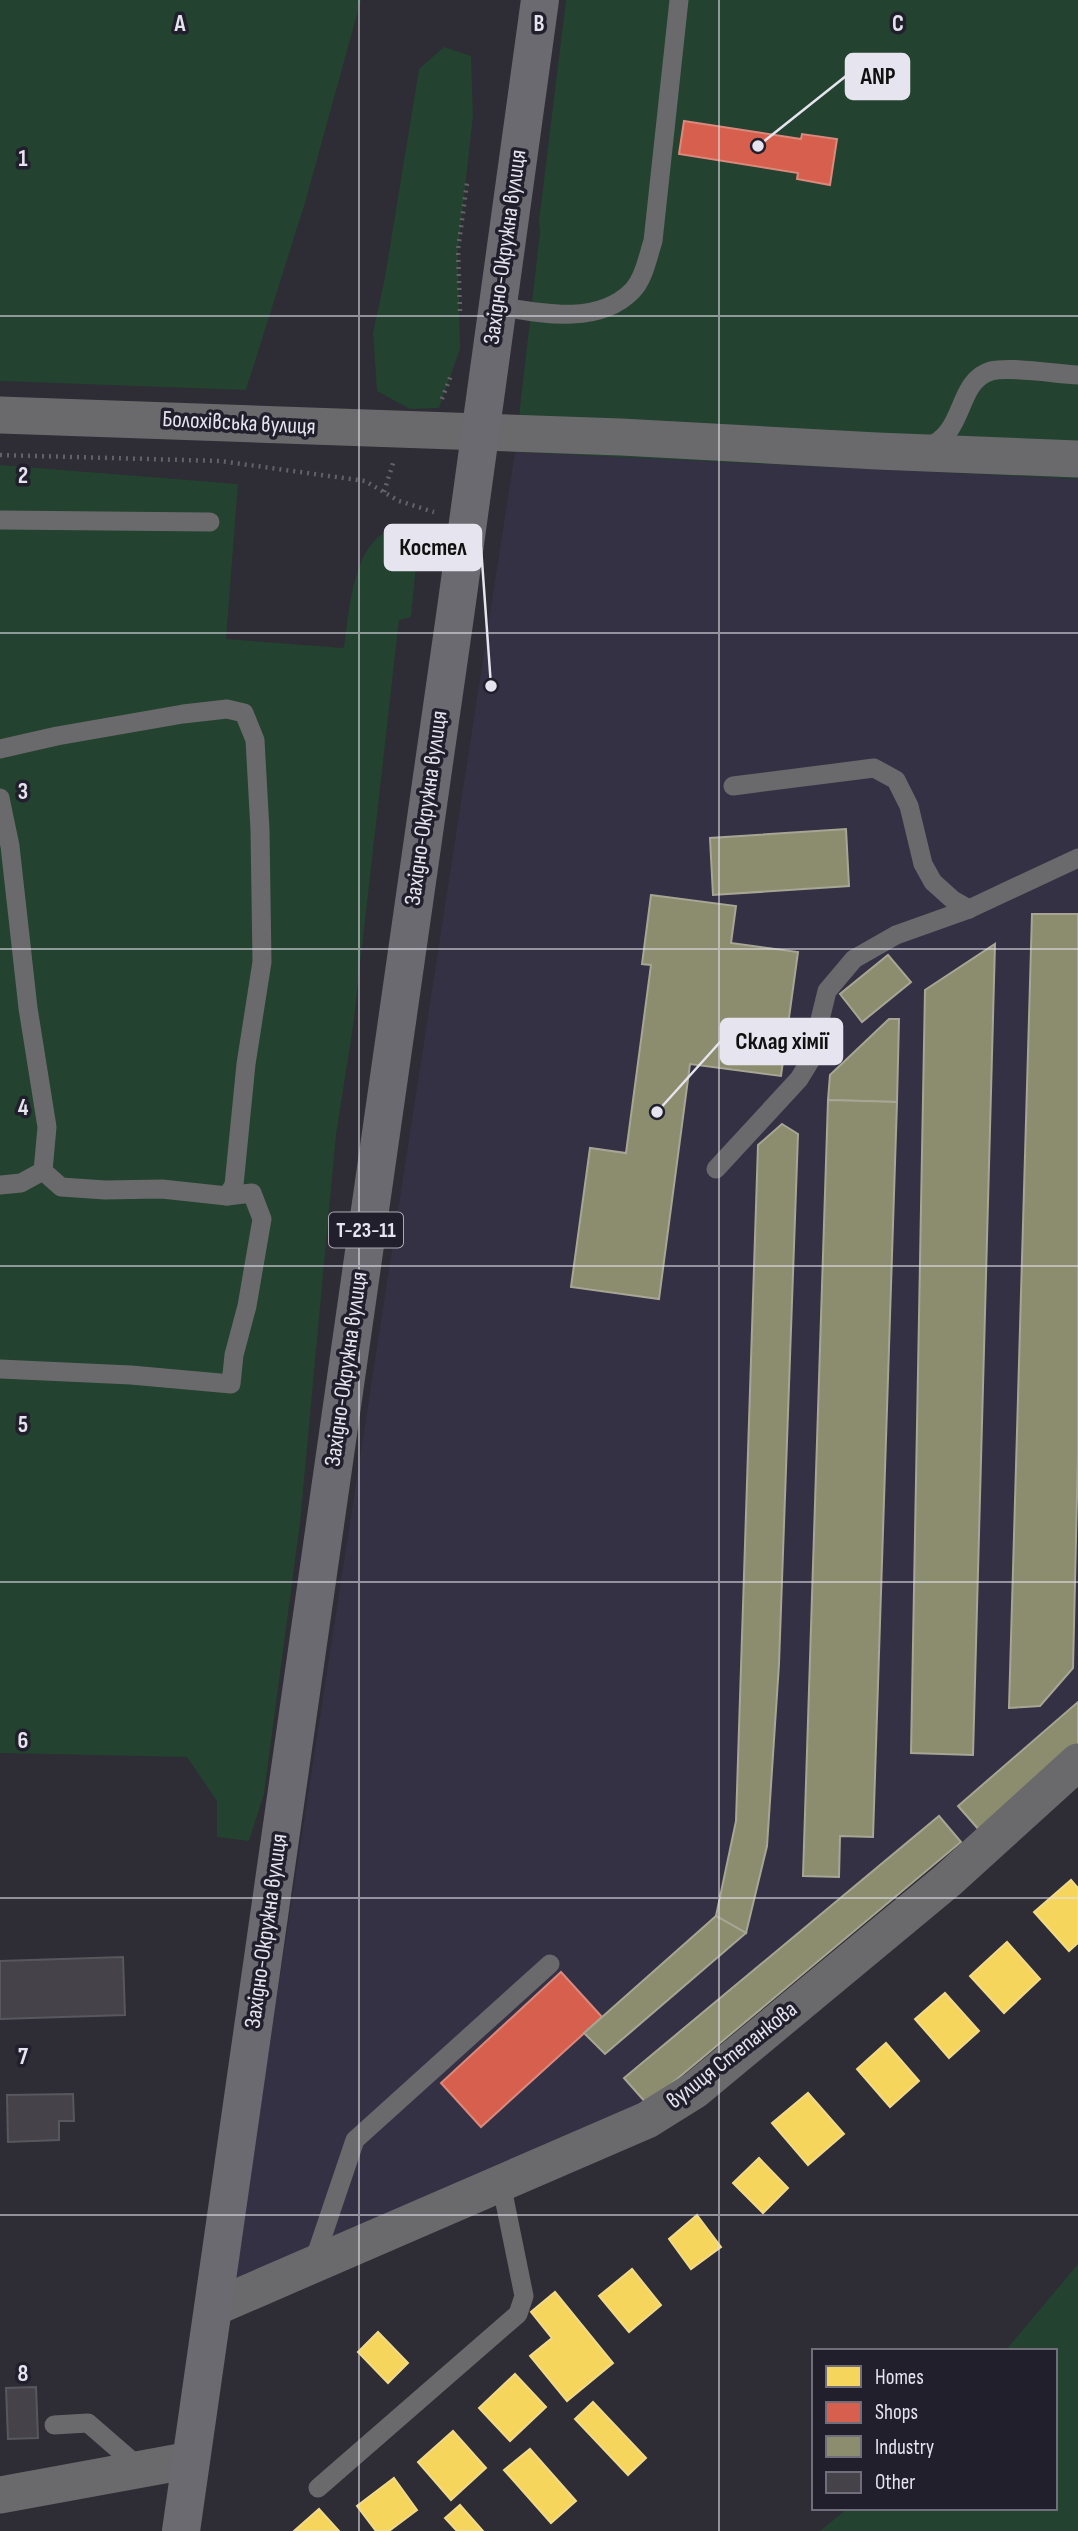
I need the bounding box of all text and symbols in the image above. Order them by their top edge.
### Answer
text: A [174,10,187,38]
text: B [534,10,545,38]
text: C [892,10,904,38]
callout: ANP [846,54,909,99]
text: ANP [859,62,896,91]
text: 1 [18,145,28,173]
street label: Західно-Окружна вулиця [477,148,533,346]
street label: Болохівська вулиця [162,405,316,441]
text: 2 [18,462,28,490]
callout: Костел [385,525,481,570]
text: Костел [399,533,467,562]
street label: Західно-Окружна вулиця [398,709,454,907]
text: 3 [18,778,28,806]
callout: Склад хімії [721,1019,842,1064]
text: Склад хімії [735,1027,830,1056]
text: 4 [18,1094,29,1122]
road number: Т-23-11 [329,1212,403,1248]
street label: Західно-Окружна вулиця [318,1270,374,1468]
text: 5 [18,1411,28,1439]
text: 6 [18,1727,28,1755]
street label: Західно-Окружна вулиця [238,1832,294,2030]
street label: вулиця Степанкова [661,1995,803,2115]
text: 7 [18,2043,28,2071]
legend [812,2349,1057,2510]
text: 8 [18,2360,29,2388]
text: Homes [875,2365,924,2390]
text: Shops [875,2400,918,2425]
text: Industry [875,2435,934,2460]
text: Other [875,2470,915,2495]

